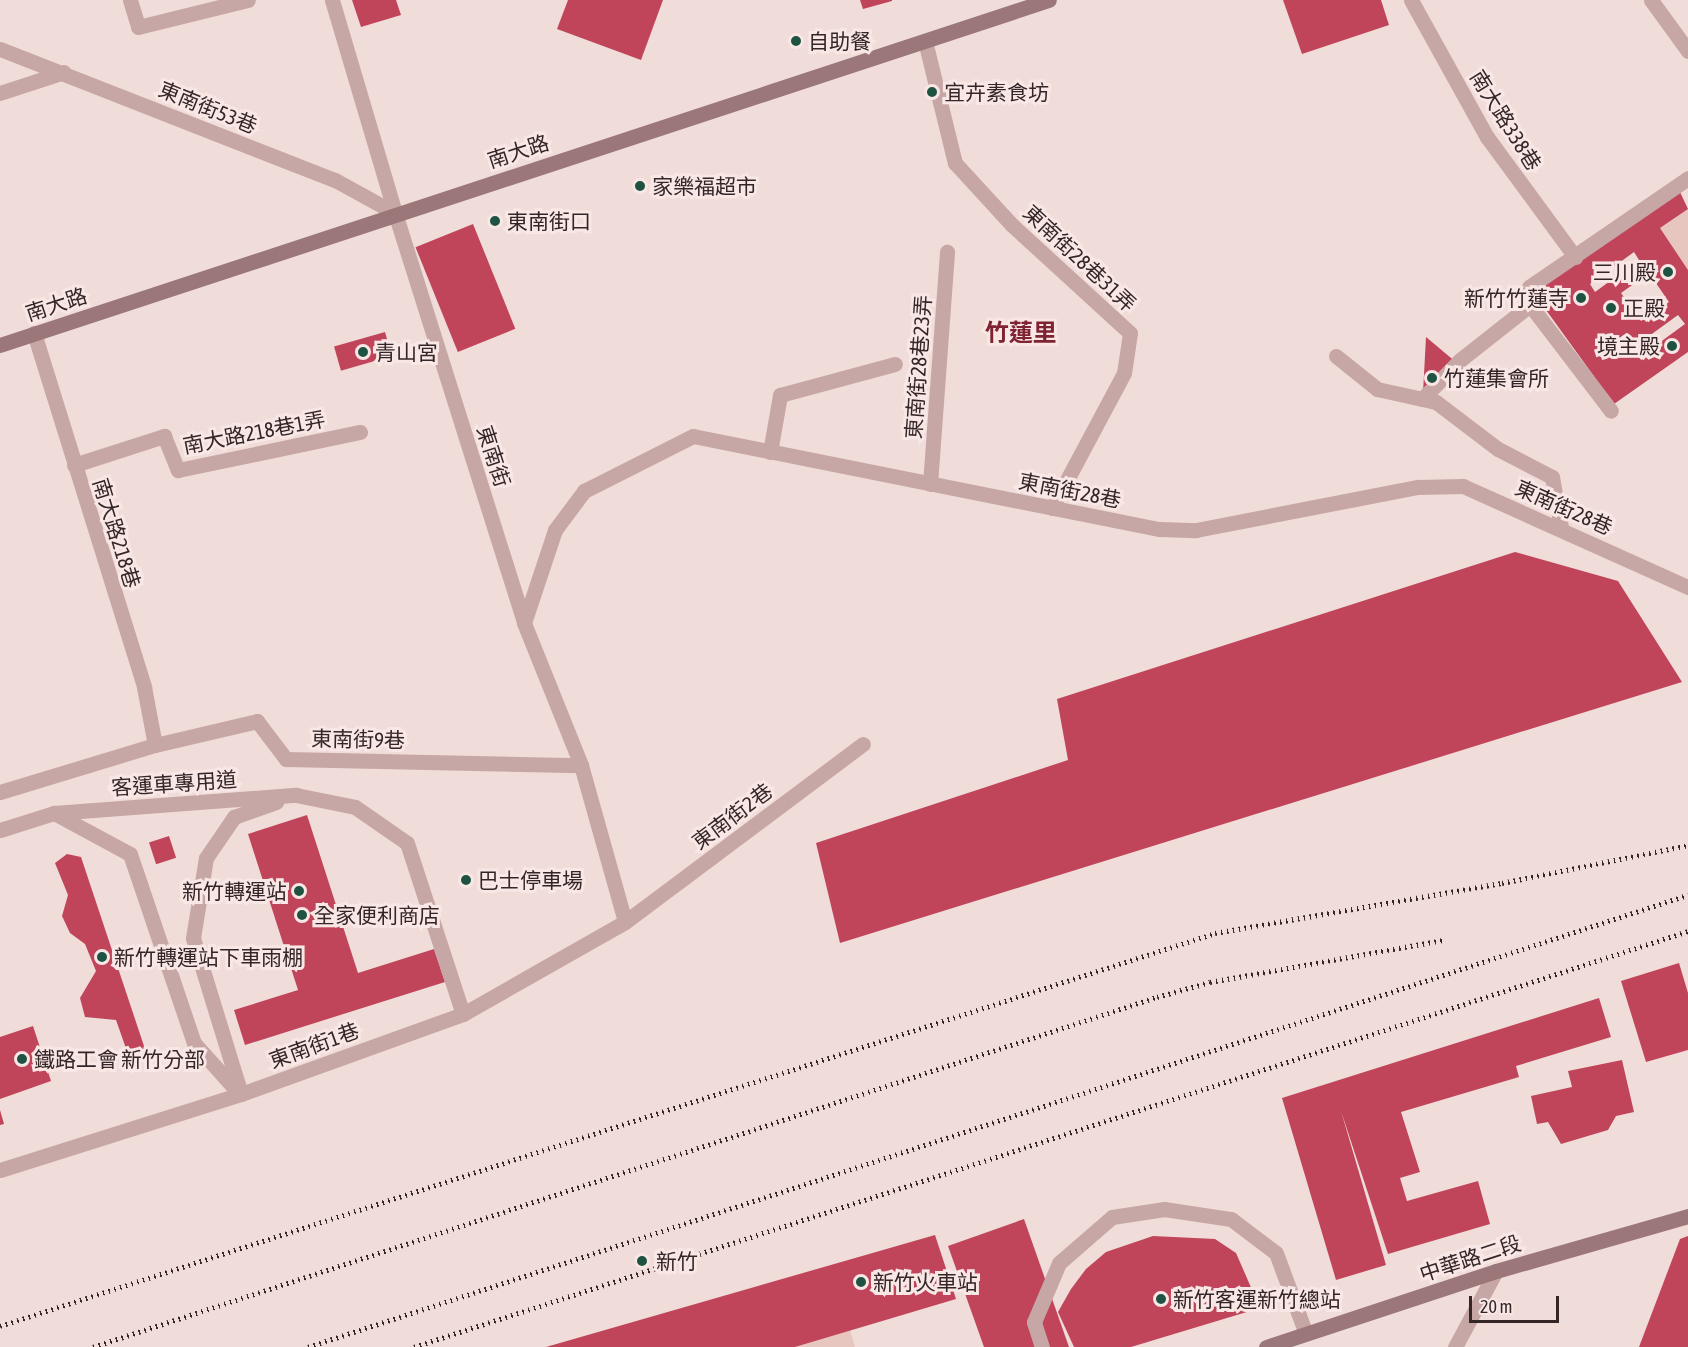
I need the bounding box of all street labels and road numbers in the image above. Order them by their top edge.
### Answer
street label: 南大路338巷 [1465,65,1547,175]
street label: 東南街53巷 [155,76,261,138]
street label: 南大路 [484,129,552,173]
street label: 東南街28巷31弄 [1019,200,1141,316]
street label: 南大路 [22,282,90,326]
street label: 東南街28巷23弄 [900,294,936,440]
street label: 南大路218巷1弄 [181,406,327,458]
street label: 東南街 [472,422,516,490]
street label: 東南街28巷 [1017,468,1123,512]
street label: 東南街28巷 [1511,474,1617,540]
street label: 南大路218巷 [88,475,146,591]
street label: 東南街9巷 [311,726,405,752]
street label: 客運車專用道 [110,766,238,800]
street label: 東南街2巷 [687,778,777,854]
street label: 東南街1巷 [266,1017,362,1073]
street label: 中華路二段 [1416,1230,1524,1286]

